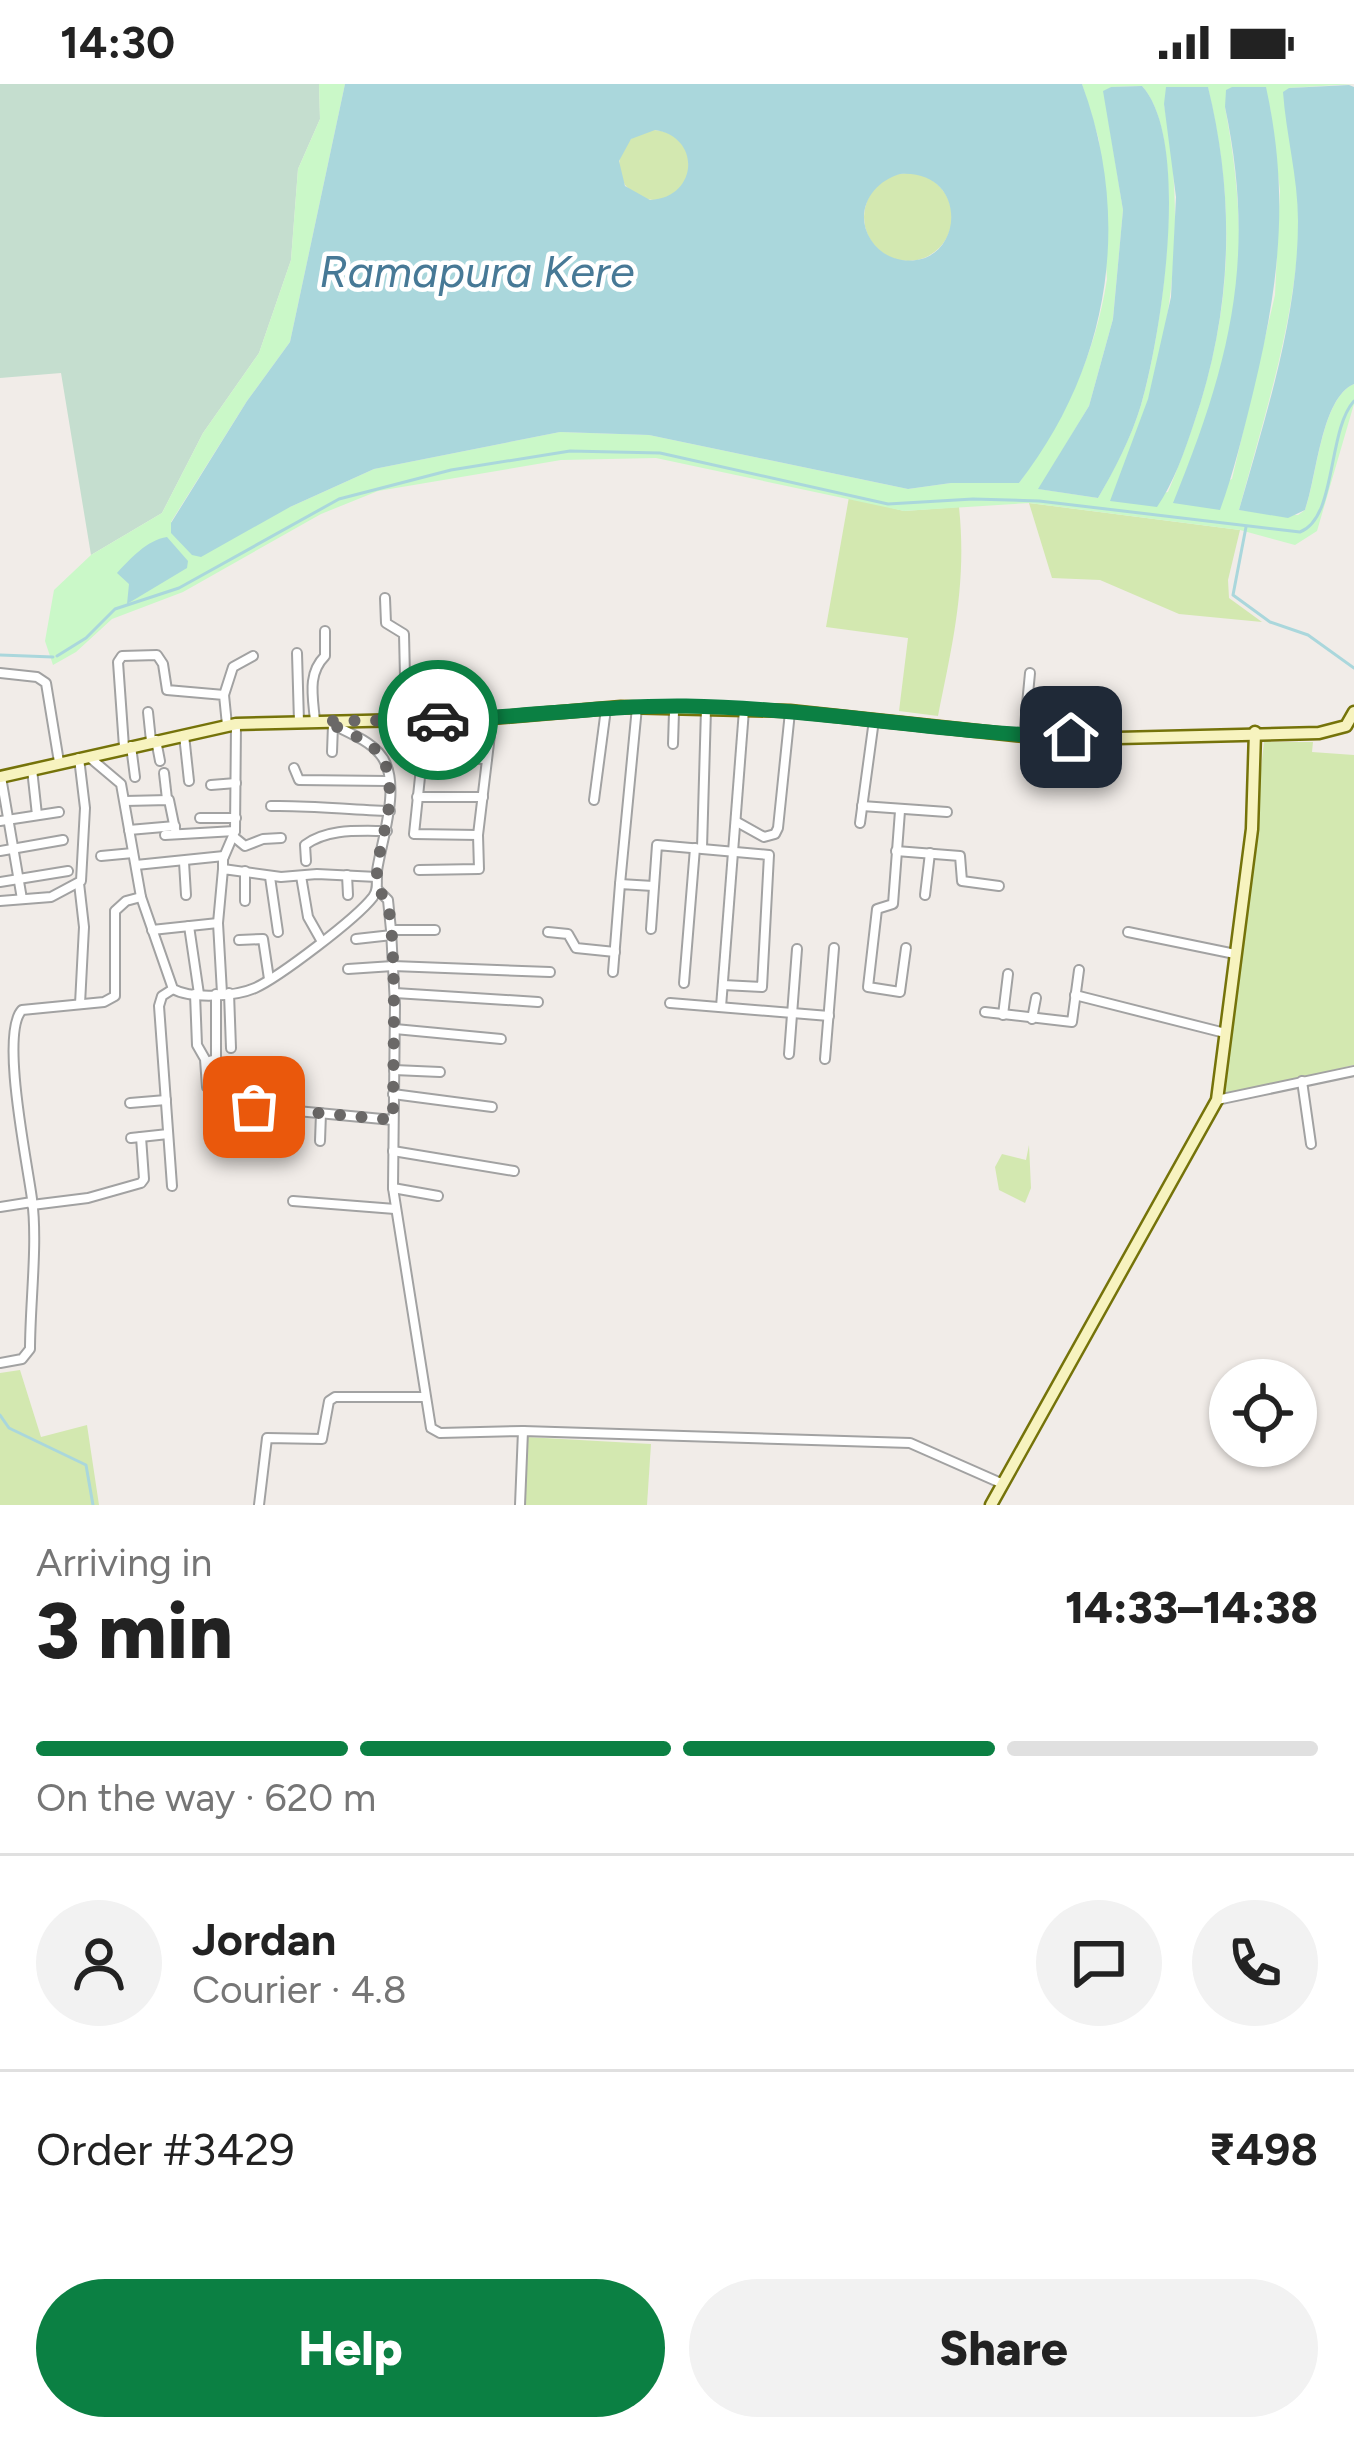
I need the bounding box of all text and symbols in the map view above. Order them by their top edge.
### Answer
text: 14:30 [60,15,175,69]
water label: Ramapura Kere [319,244,635,298]
courier [378,660,498,780]
pin [1020,686,1122,788]
icon: car [405,687,471,753]
icon: home [1038,704,1104,770]
pin [203,1056,305,1158]
icon: bag [221,1074,287,1140]
map controls [1209,1359,1317,1467]
button: locate [1209,1359,1317,1467]
text: Arriving in [36,1539,212,1586]
text: 14:33–14:38 [1065,1580,1318,1634]
text: 3 min [36,1584,233,1678]
text: On the way · 620 m [36,1774,376,1821]
button: person [36,1900,162,2026]
button: chat [1036,1900,1162,2026]
button: phone [1192,1900,1318,2026]
text: Jordan [192,1912,336,1966]
text: Courier · 4.8 [192,1966,407,2013]
text: Order #3429 [36,2122,295,2176]
text: ₹498 [1209,2122,1318,2176]
button: Help [36,2279,665,2417]
button: Share [689,2279,1318,2417]

